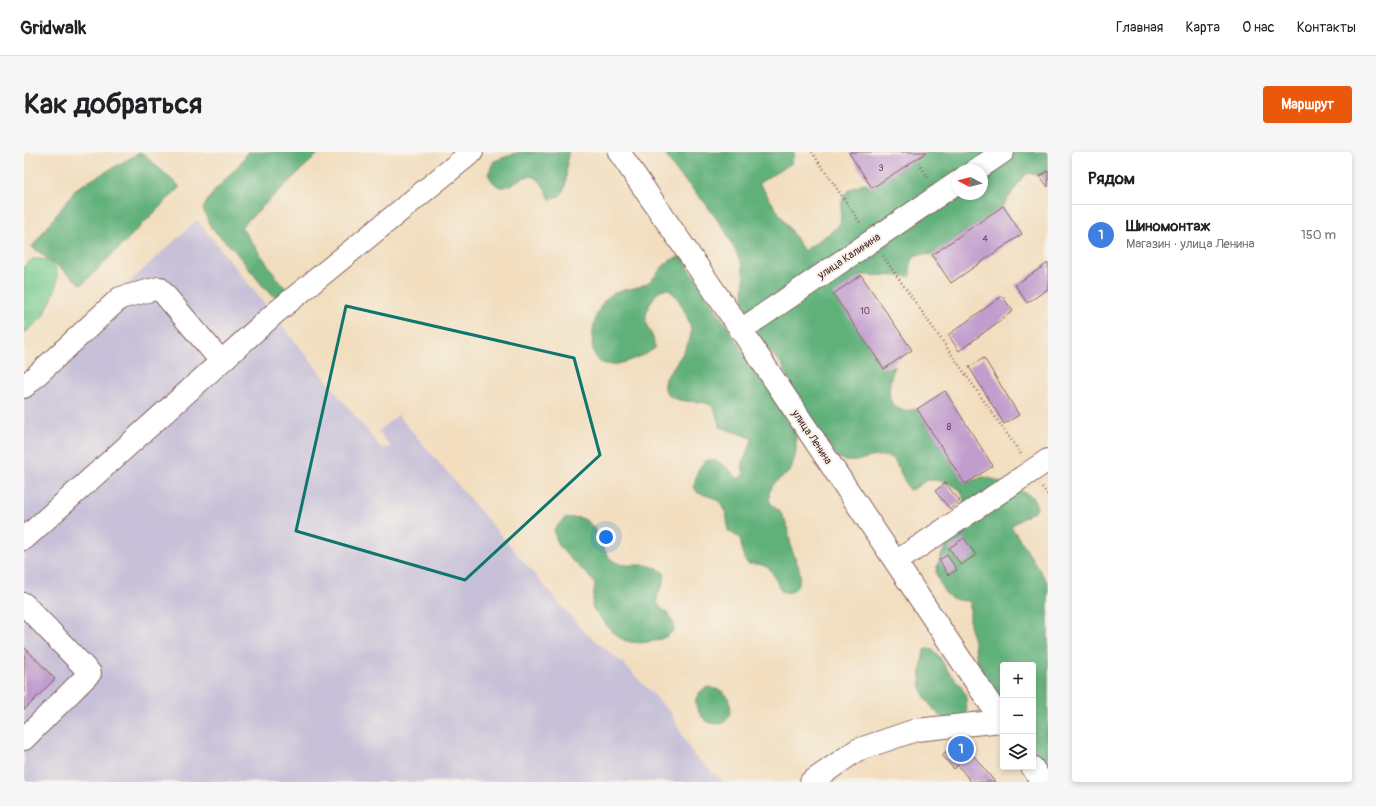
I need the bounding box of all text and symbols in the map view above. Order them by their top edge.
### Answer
text: Gridwalk [20,16,86,40]
text: Главная [1116,19,1163,36]
text: Карта [1185,19,1220,36]
text: О нас [1242,19,1275,36]
text: Контакты [1297,19,1356,36]
button: Маршрут [1263,86,1352,123]
text: Как добраться [24,87,202,122]
house number: 3 [878,163,884,174]
north arrow [952,164,988,200]
text: Рядом [1088,168,1135,189]
text: Шиномонтаж [1126,217,1210,236]
text: 1 [1098,227,1104,243]
text: 150 m [1301,227,1336,243]
street label: улица Калинина [814,230,883,282]
house number: 4 [982,234,988,245]
text: Магазин · улица Ленина [1126,236,1254,252]
house number: 10 [860,306,870,317]
street label: улица Ленина [788,407,835,467]
house number: 8 [947,422,952,433]
your location [596,527,616,547]
map controls [1000,662,1036,770]
button: + [1000,662,1036,698]
button: − [1000,698,1036,734]
pin: 1 [948,734,974,764]
button: layers [1000,734,1036,770]

